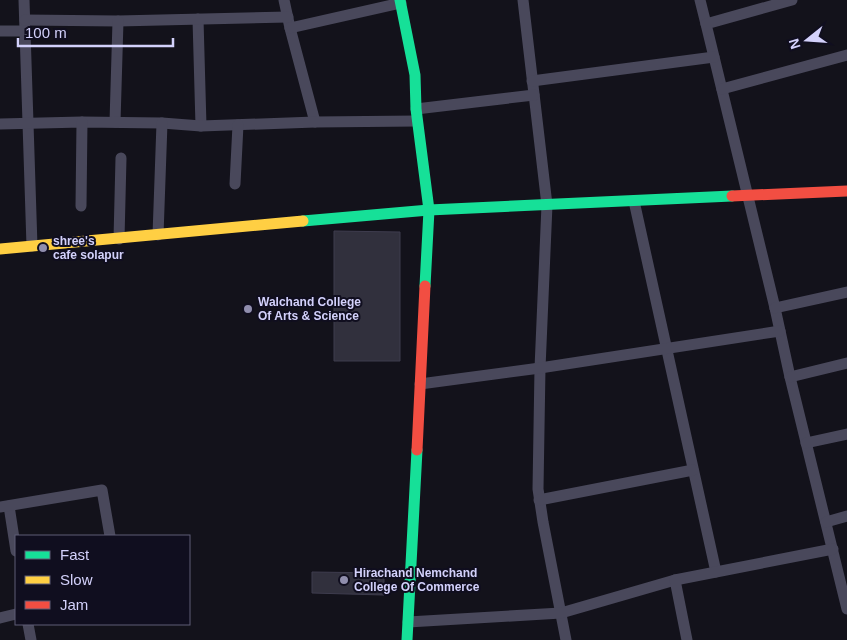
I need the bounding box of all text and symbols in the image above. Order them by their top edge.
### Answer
scale bar [18,15,172,47]
north arrow [782,15,832,65]
text: 100 m [25,24,67,41]
text: N [785,37,804,51]
place label: shree's cafe solapur [53,234,124,262]
marker: shree's cafe solapur [37,242,49,254]
place label: Walchand College Of Arts & Science [258,295,361,323]
marker: Walchand College Of Arts & Science [242,303,254,315]
legend [15,535,190,625]
text: Fast [60,546,90,563]
place label: Hirachand Nemchand College Of Commerce [354,566,480,594]
text: Slow [60,571,93,588]
marker: Hirachand Nemchand College Of Commerce [338,574,350,586]
text: Jam [60,596,88,613]

